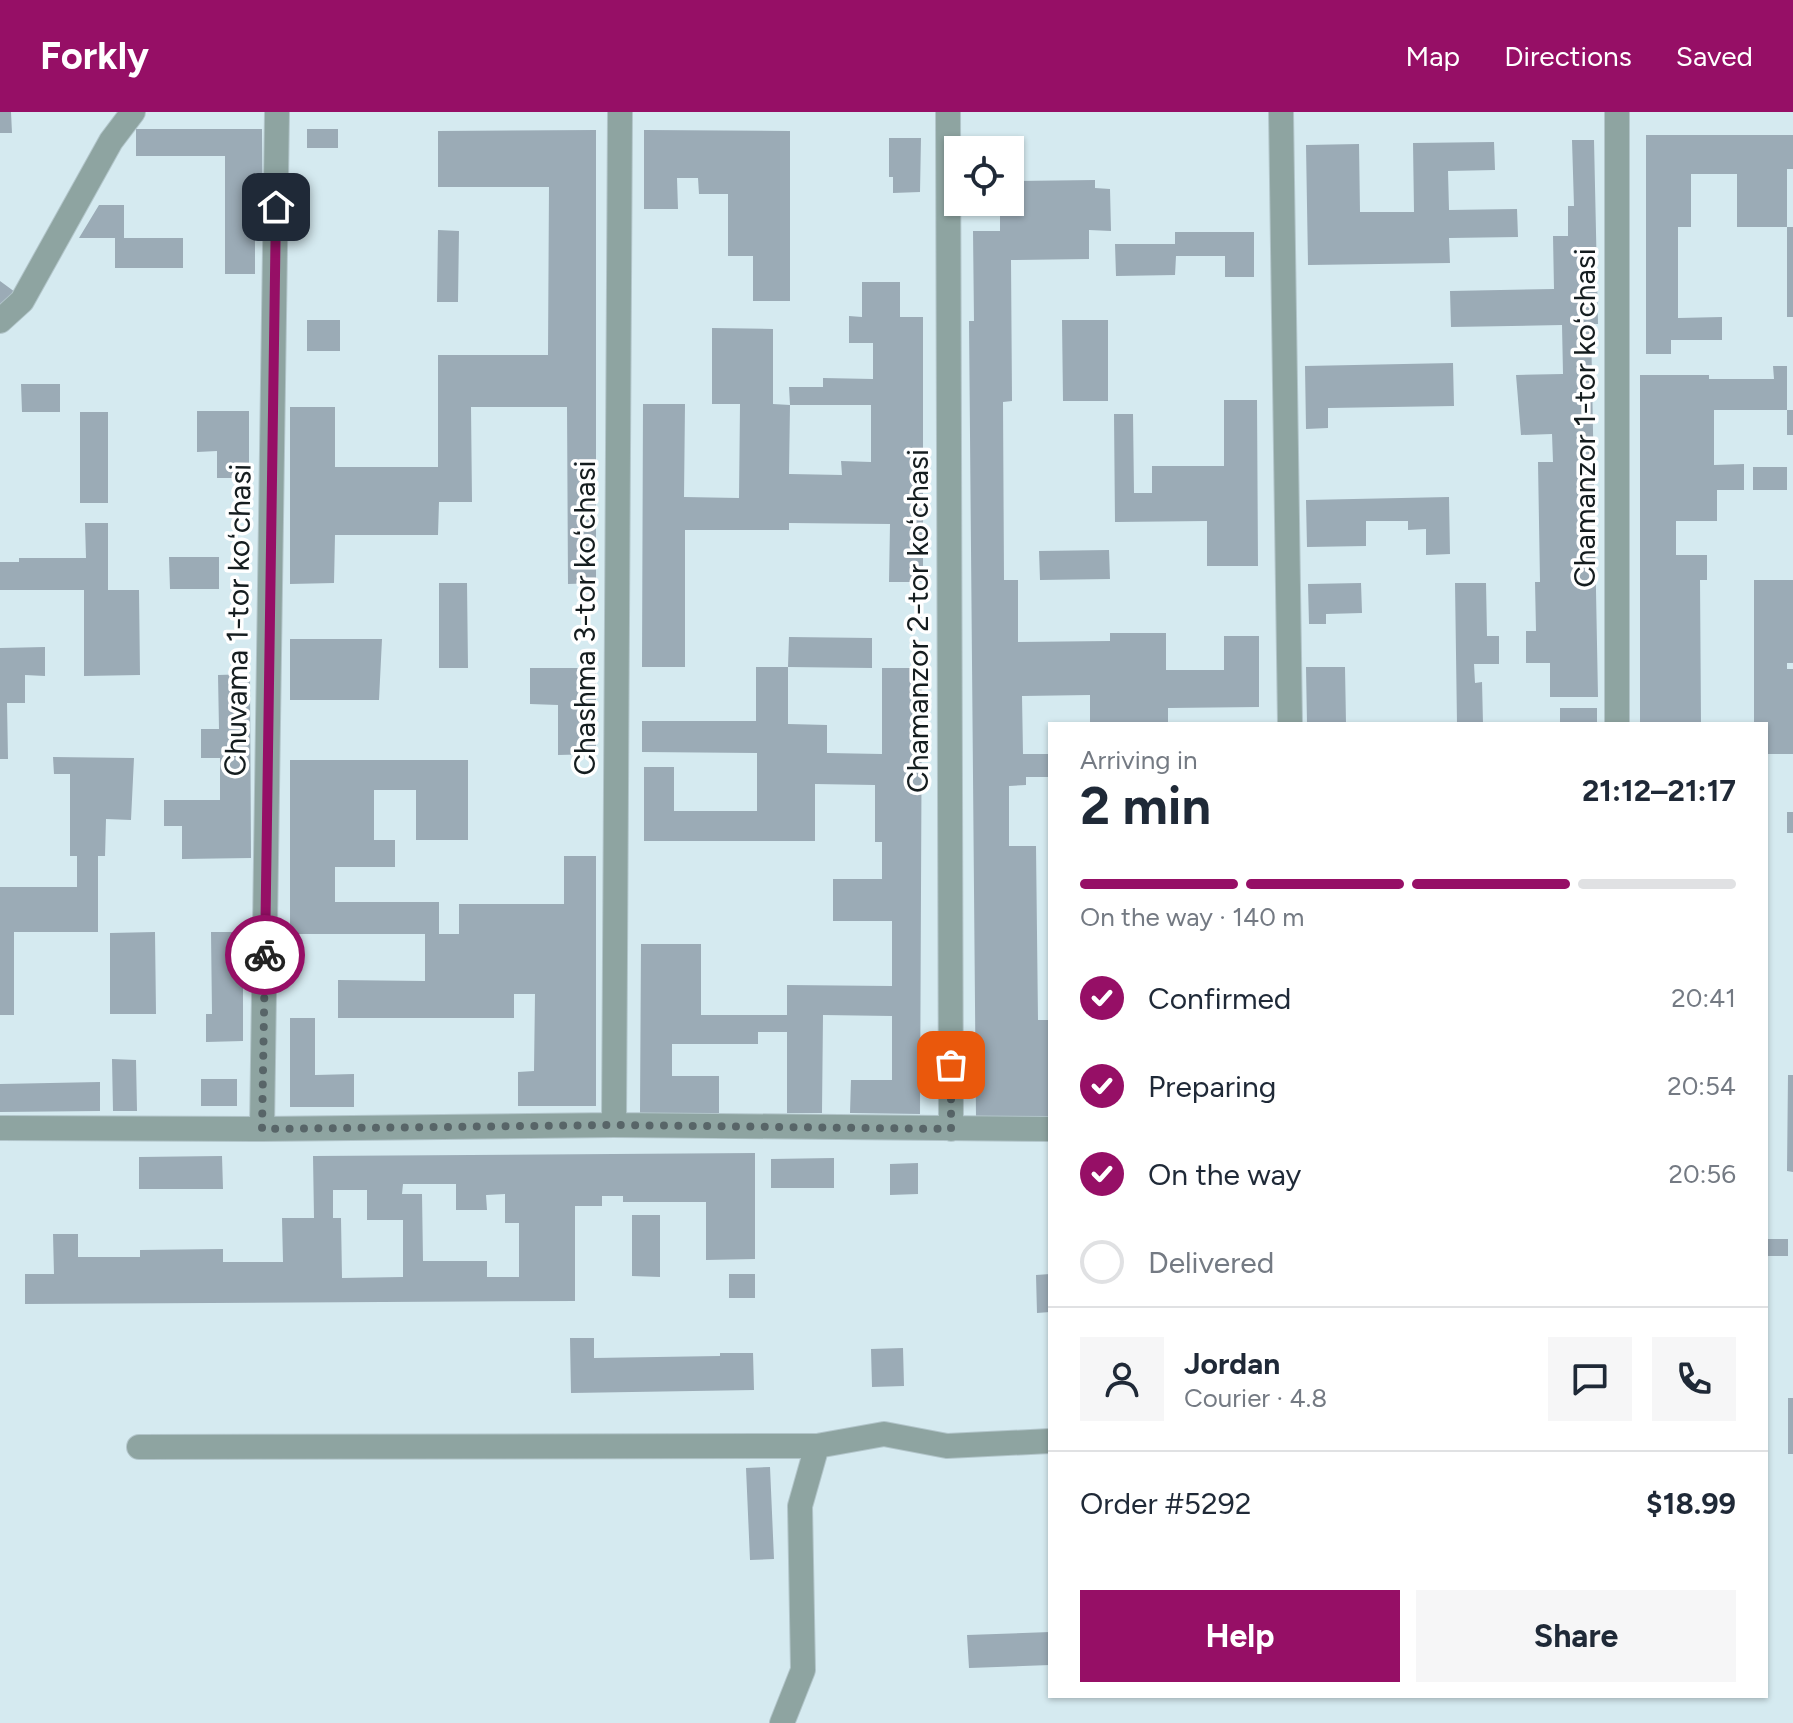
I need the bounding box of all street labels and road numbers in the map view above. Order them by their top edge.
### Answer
street label: Chamanzor 1-tor koʻchasi [1566,248,1603,588]
street label: Chamanzor 2-tor koʻchasi [899,449,936,793]
street label: Chashma 3-tor koʻchasi [566,460,603,776]
street label: Chuvama 1-tor koʻchasi [216,463,259,777]

